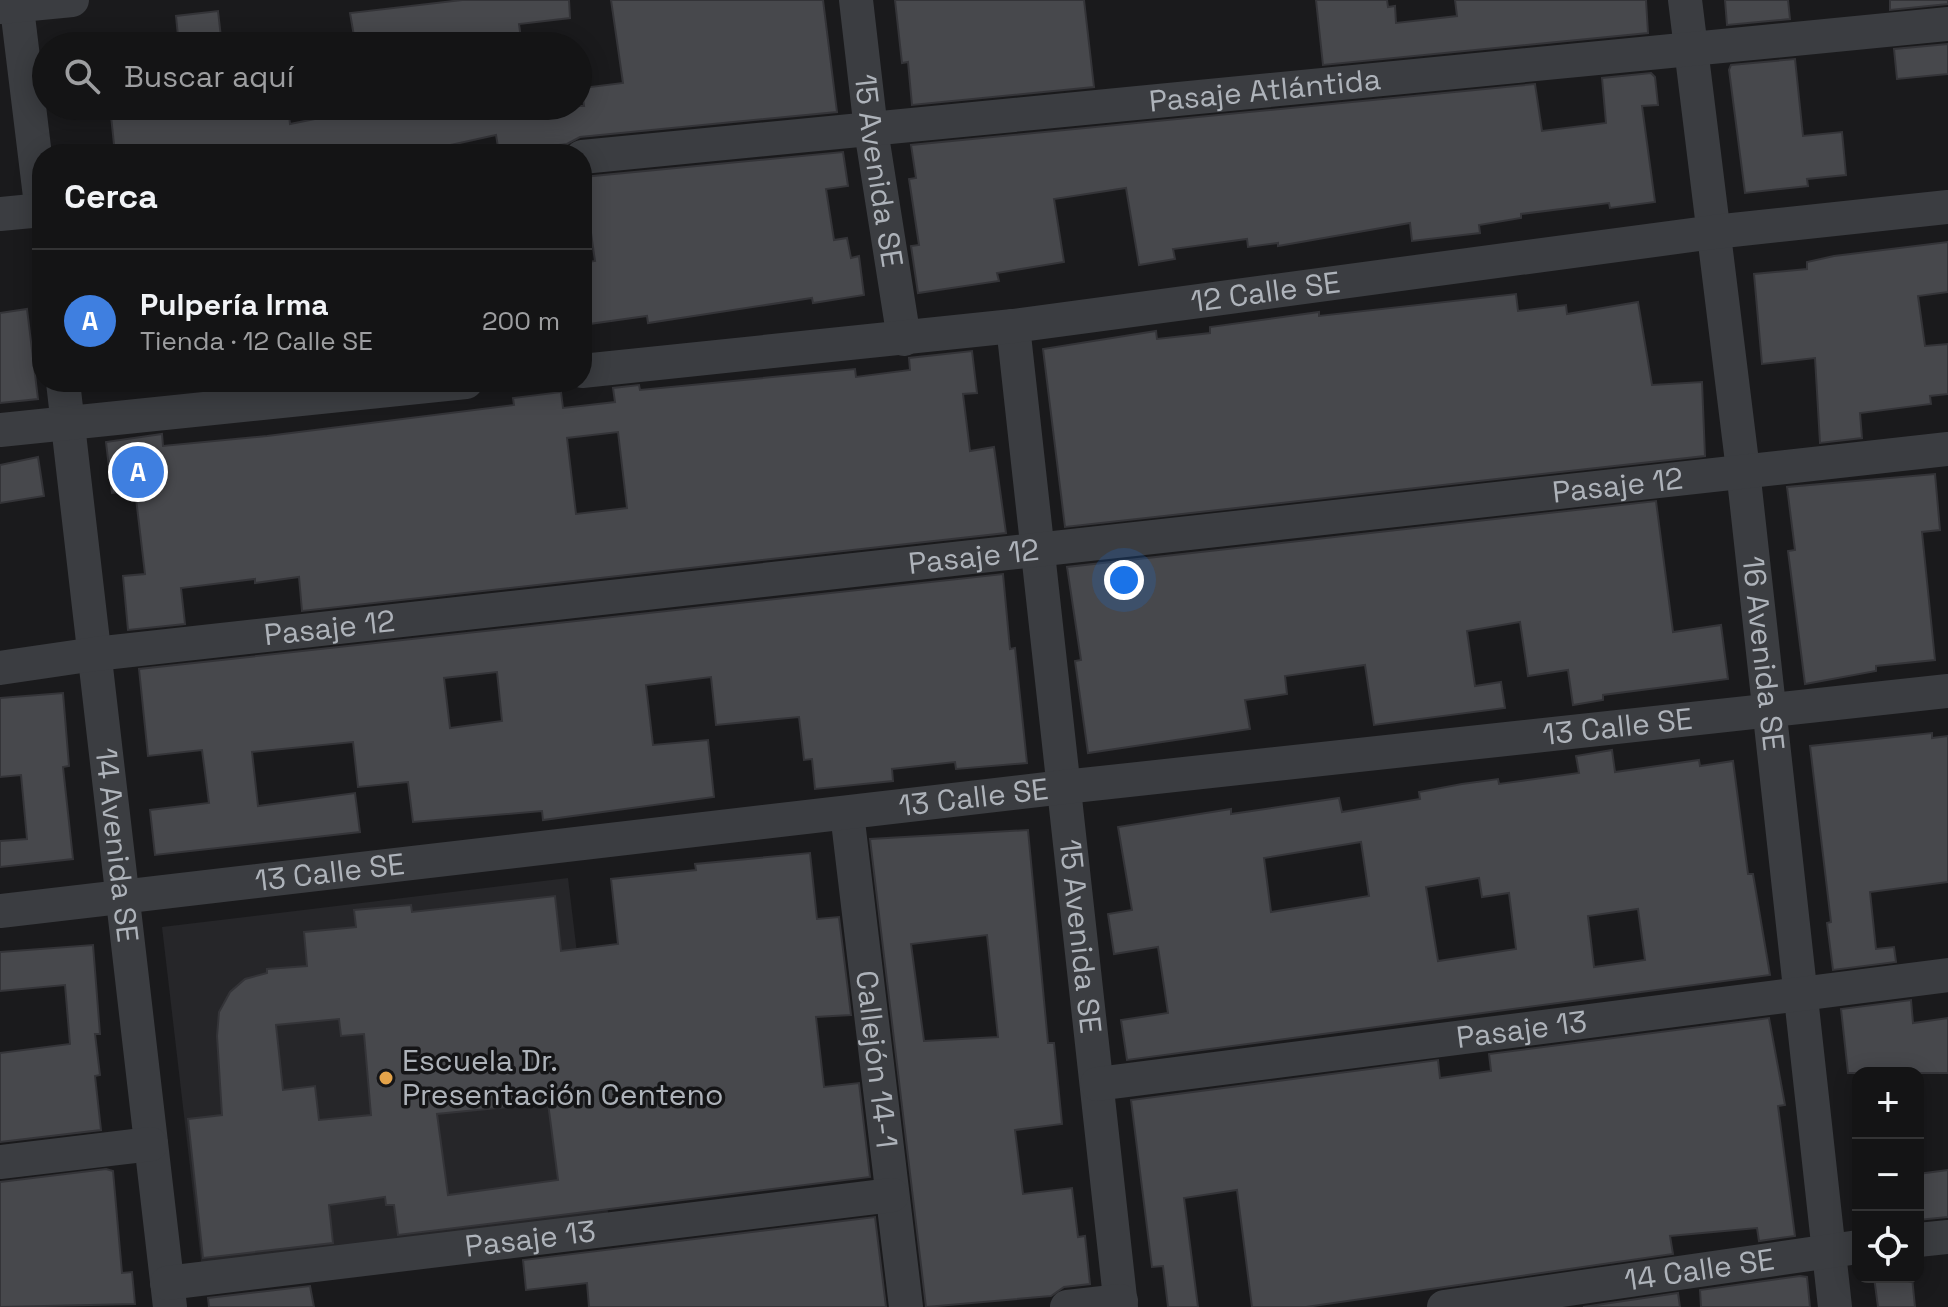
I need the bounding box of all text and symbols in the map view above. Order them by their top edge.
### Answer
search box [32,32,592,120]
icon: search [60,54,104,98]
text: Buscar aquí [124,57,294,96]
street label: Pasaje Atlántida [1147,59,1382,121]
street label: 15 Avenida SE [846,72,912,270]
text: Cerca [64,175,158,218]
street label: 12 Calle SE [1188,262,1342,321]
text: Pulpería Irma [140,285,329,324]
text: A [82,304,98,338]
text: 200 m [482,304,560,338]
text: Tienda · 12 Calle SE [140,324,373,358]
pin: A [112,442,164,502]
street label: Pasaje 12 [1550,458,1685,512]
street label: Pasaje 12 [906,530,1041,583]
street label: 16 Avenida SE [1734,554,1794,752]
your location [1104,560,1144,600]
street label: Pasaje 12 [262,601,397,654]
street label: 13 Calle SE [1541,699,1694,754]
street label: 14 Avenida SE [86,745,148,944]
street label: 13 Calle SE [896,769,1050,825]
street label: 15 Avenida SE [1051,837,1111,1035]
street label: 13 Calle SE [253,844,407,900]
street label: Callejón 14-1 [847,968,907,1150]
street label: Pasaje 13 [1454,1001,1589,1057]
place label: Escuela Dr. Presentación Centeno [402,1041,724,1114]
map controls [1852,1067,1924,1283]
button: + [1852,1067,1924,1139]
marker: Escuela Dr. Presentación Centeno [377,1069,395,1087]
button: − [1852,1139,1924,1211]
street label: Pasaje 13 [463,1211,598,1266]
button: locate [1852,1211,1924,1283]
street label: 14 Calle SE [1622,1239,1777,1300]

